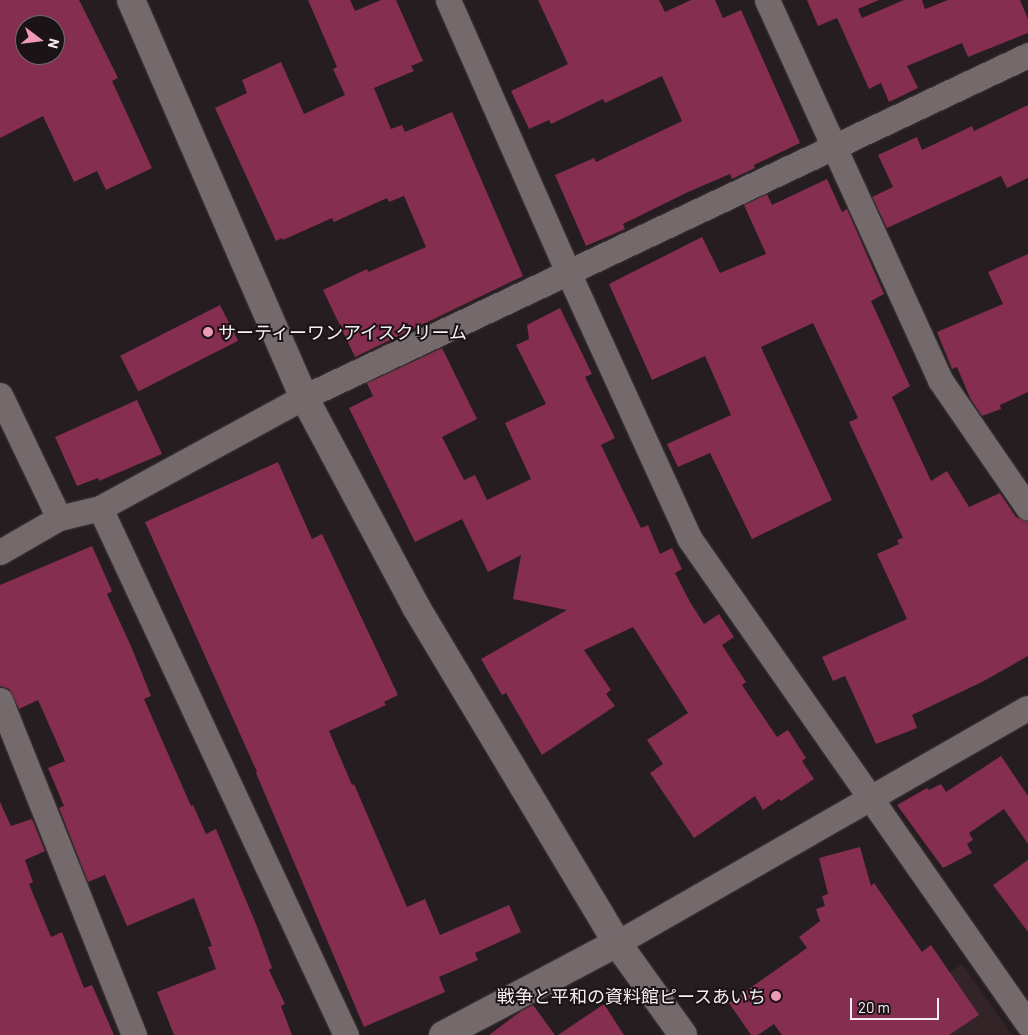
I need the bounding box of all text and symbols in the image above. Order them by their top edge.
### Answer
north arrow [15,15,65,65]
text: N [45,37,63,50]
place label: サーティーワンアイスクリーム [218,321,470,343]
marker: サーティーワンアイスクリーム [202,326,214,338]
place label: 戦争と平和の資料館ピースあいち [496,985,766,1007]
scale bar [853,988,942,1020]
marker: 戦争と平和の資料館ピースあいち [770,990,782,1002]
text: 20 m [858,998,890,1016]

